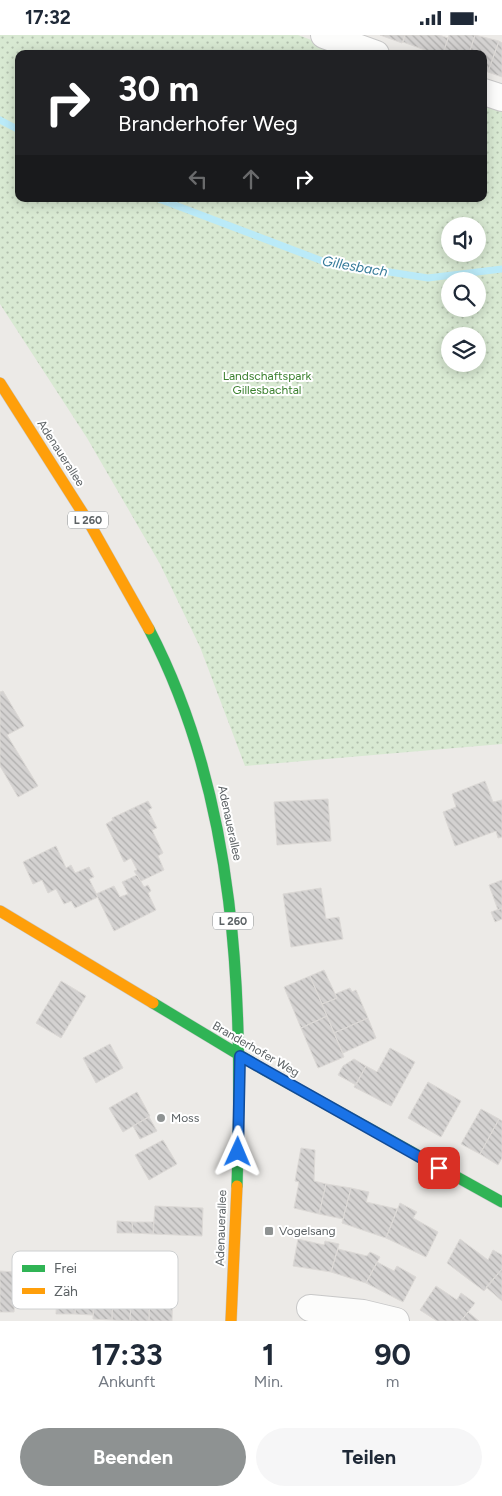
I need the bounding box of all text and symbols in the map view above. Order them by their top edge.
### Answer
text: 17:32 [25,6,71,29]
text: 30 m [118,68,199,110]
icon: right [35,70,100,135]
text: Branderhofer Weg [118,110,298,137]
icon: left [184,165,212,193]
icon: ahead [237,165,265,193]
icon: right [290,165,318,193]
map controls [441,217,486,372]
button: sound [441,217,486,262]
water label: Gillesbach [321,252,389,281]
button: search [441,272,486,317]
button: layers [441,327,486,372]
park label: Landschaftspark Gillesbachtal [223,369,311,397]
street label: Adenauerallee [34,417,88,489]
road number: L 260 [68,511,108,529]
street label: Adenauerallee [215,784,245,862]
road number: L 260 [213,913,253,929]
street label: Branderhofer Weg [210,1018,302,1080]
place label: Moss [171,1111,200,1125]
marker: Moss [155,1112,167,1124]
position arrow [211,1125,263,1177]
pin [418,1147,460,1189]
icon: arrive [425,1154,453,1182]
street label: Adenauerallee [213,1189,229,1266]
place label: Vogelsang [279,1224,336,1238]
marker: Vogelsang [263,1225,275,1237]
legend [12,1251,178,1309]
text: Frei [54,1260,77,1277]
text: Zäh [54,1283,78,1300]
text: 17:33 [91,1336,163,1373]
text: 1 [262,1336,275,1373]
text: 90 [374,1336,411,1373]
text: Ankunft [98,1372,156,1391]
text: Min. [254,1372,283,1391]
text: m [386,1372,399,1391]
button: Beenden [20,1428,246,1486]
button: Teilen [256,1428,482,1486]

